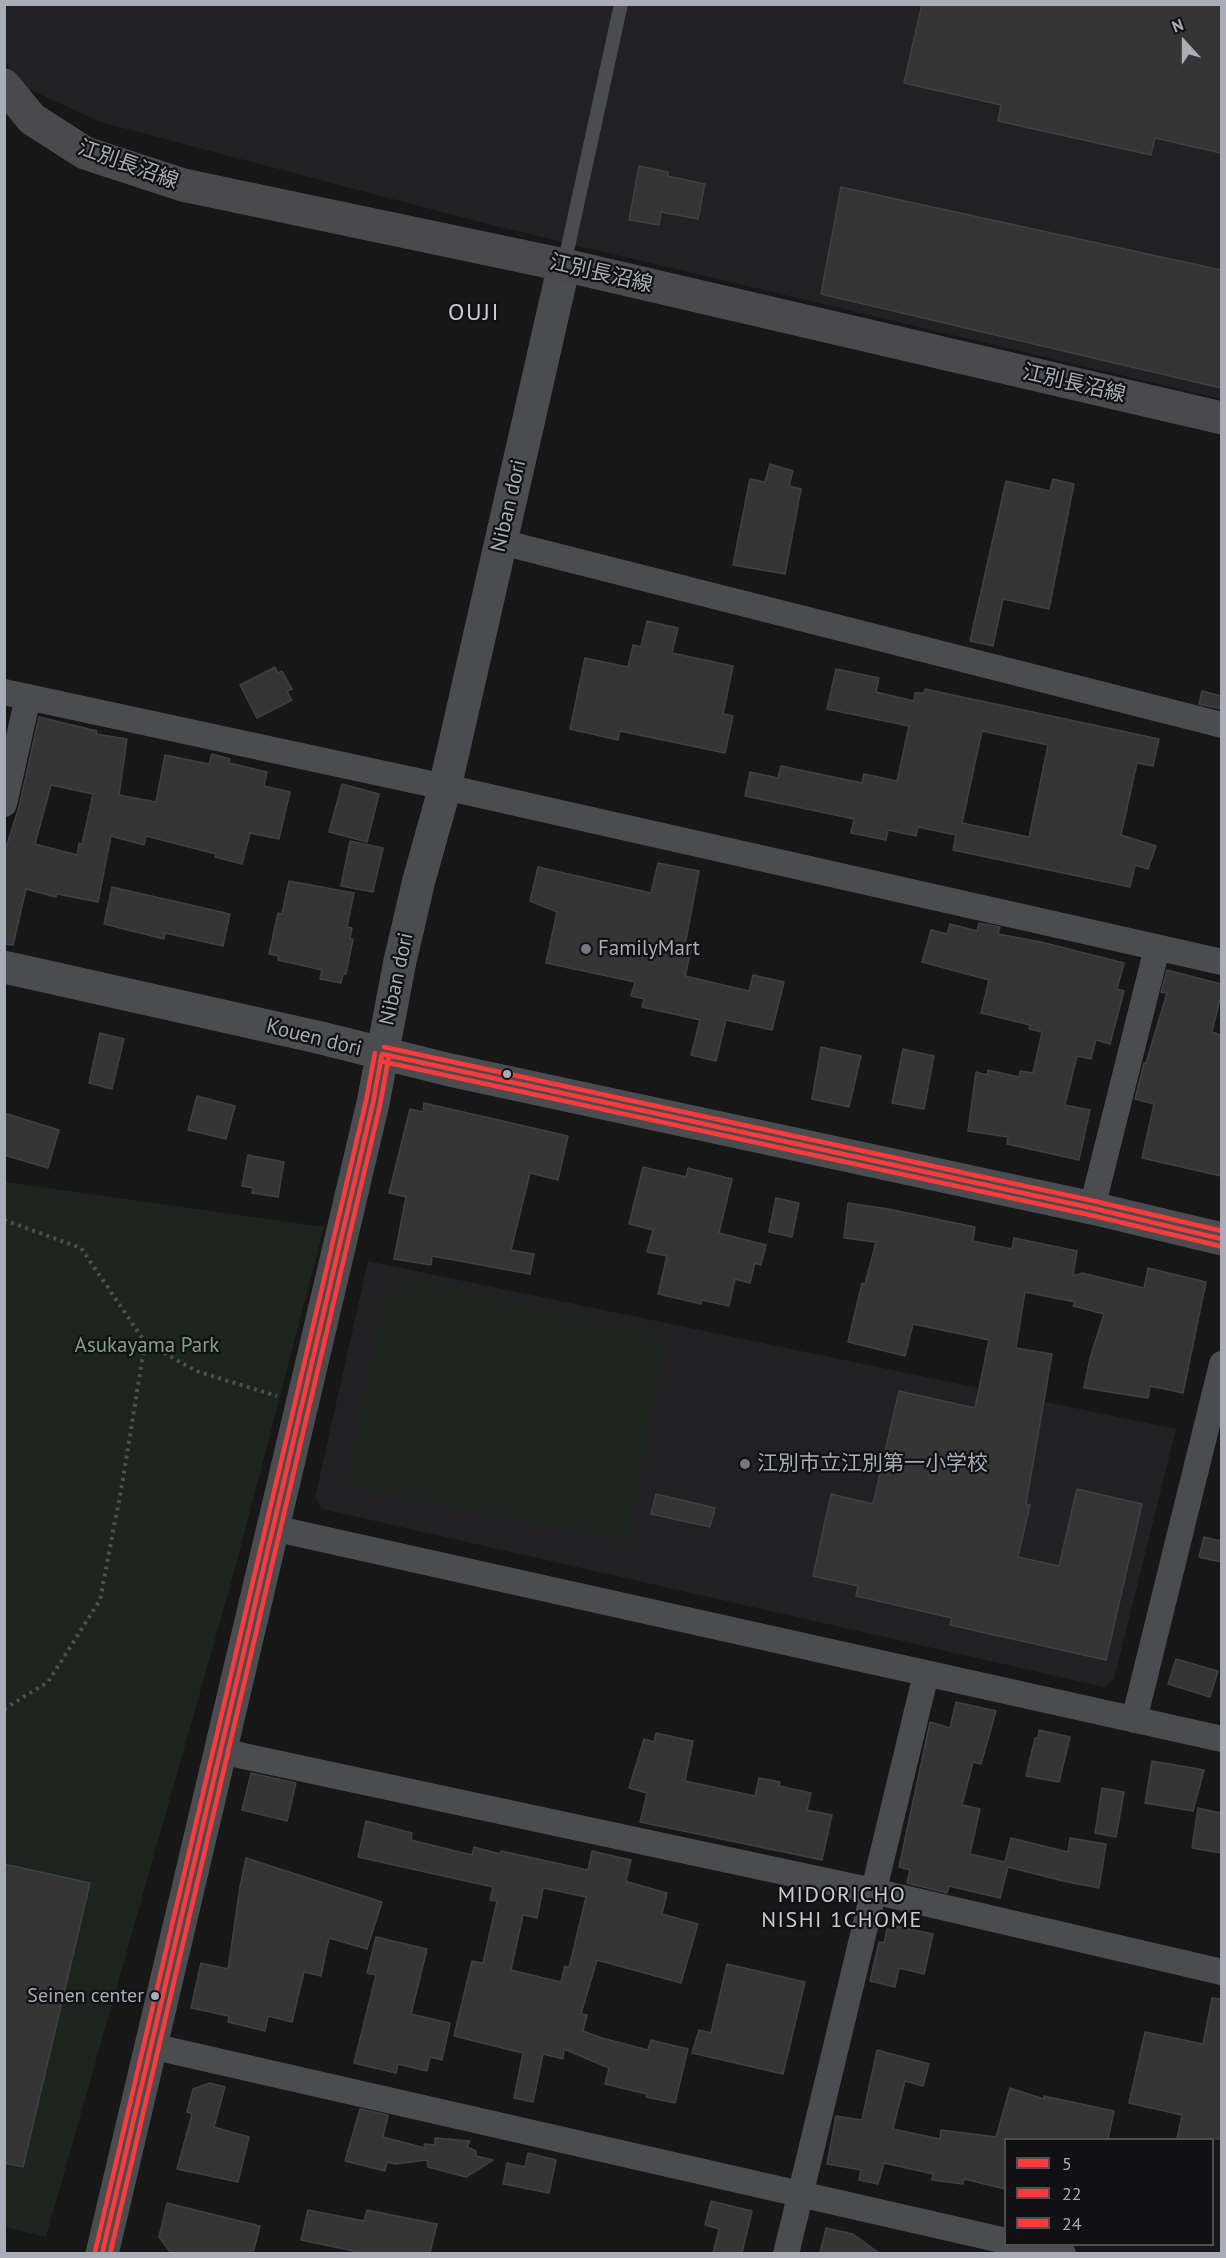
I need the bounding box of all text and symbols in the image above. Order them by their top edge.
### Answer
north arrow [1154,12,1214,72]
text: N [1169,14,1186,36]
street label: 江別長沼線 [74,135,182,195]
street label: 江別長沼線 [547,250,655,298]
district label: OUJI [448,299,500,327]
street label: 江別長沼線 [1020,360,1128,408]
street label: Niban dori [486,457,532,555]
street label: Niban dori [375,930,419,1028]
place label: FamilyMart [598,936,700,962]
marker: FamilyMart [579,942,593,956]
street label: Kouen dori [264,1014,364,1062]
unlabelled marker [501,1068,513,1080]
park label: Asukayama Park [75,1333,219,1359]
place label: 江別市立江別第一小学校 [757,1451,988,1477]
marker: 江別市立江別第一小学校 [738,1457,752,1471]
district label: MIDORICHO NISHI 1CHOME [761,1883,923,1934]
place label: Seinen center [27,1984,144,2008]
marker: Seinen center [149,1990,161,2002]
legend [1004,2138,1214,2246]
text: 5 [1062,2152,1072,2175]
text: 22 [1062,2182,1082,2205]
text: 24 [1062,2212,1082,2235]

